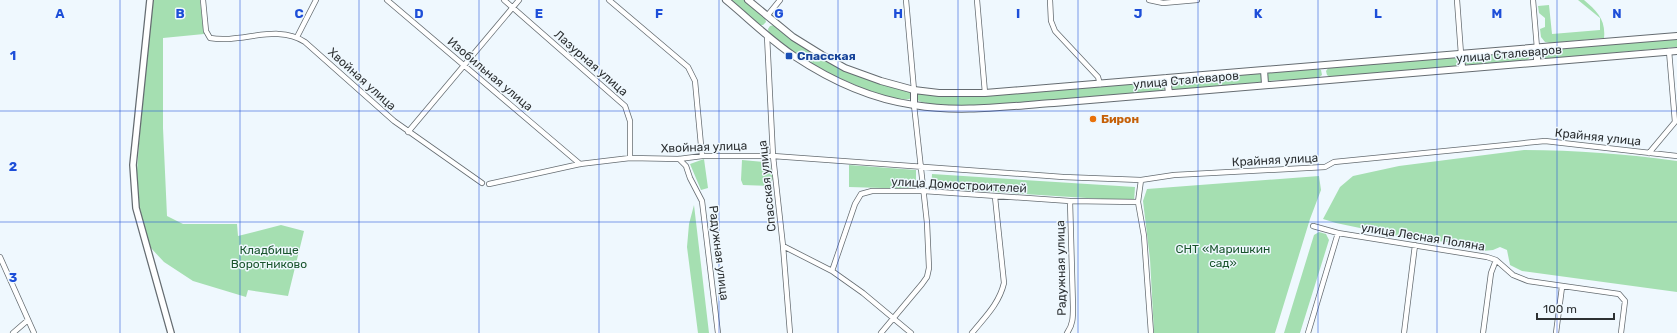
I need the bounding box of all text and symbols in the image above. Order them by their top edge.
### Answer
text: A [55,6,65,21]
text: B [175,6,185,21]
text: C [294,6,304,21]
text: D [414,6,424,21]
text: E [535,6,543,21]
text: F [655,6,663,21]
text: G [774,6,784,21]
text: H [893,6,903,21]
text: I [1016,6,1020,21]
text: J [1134,6,1142,21]
text: K [1254,6,1263,21]
text: L [1374,6,1382,21]
text: M [1492,6,1502,21]
text: N [1612,6,1622,21]
street label: Лазурная улица [551,27,631,99]
street label: Изобильная улица [444,34,536,114]
street label: улица Сталеваров [1456,42,1563,66]
street label: Хвойная улица [325,45,399,113]
text: 1 [10,48,16,63]
place label: Спасская [797,49,856,63]
marker: Спасская [784,51,794,61]
street label: улица Сталеваров [1133,68,1240,92]
place label: Бирон [1101,112,1139,126]
marker: Бирон [1088,114,1098,124]
street label: Крайняя улица [1554,126,1642,148]
street label: Хвойная улица [661,138,747,156]
street label: Спасская улица [755,140,779,232]
street label: Крайняя улица [1231,151,1319,169]
text: 2 [9,159,17,174]
street label: улица Домостроителей [891,174,1027,196]
street label: Радужная улица [706,205,732,301]
street label: Радужная улица [1053,220,1069,316]
street label: улица Лесная Поляна [1360,220,1486,254]
park label: СНТ «Маришкин сад» [1176,242,1270,270]
park label: Кладбище Воротниково [231,243,307,271]
text: 3 [9,270,18,285]
scale bar [1537,295,1614,321]
text: 100 m [1543,302,1577,316]

